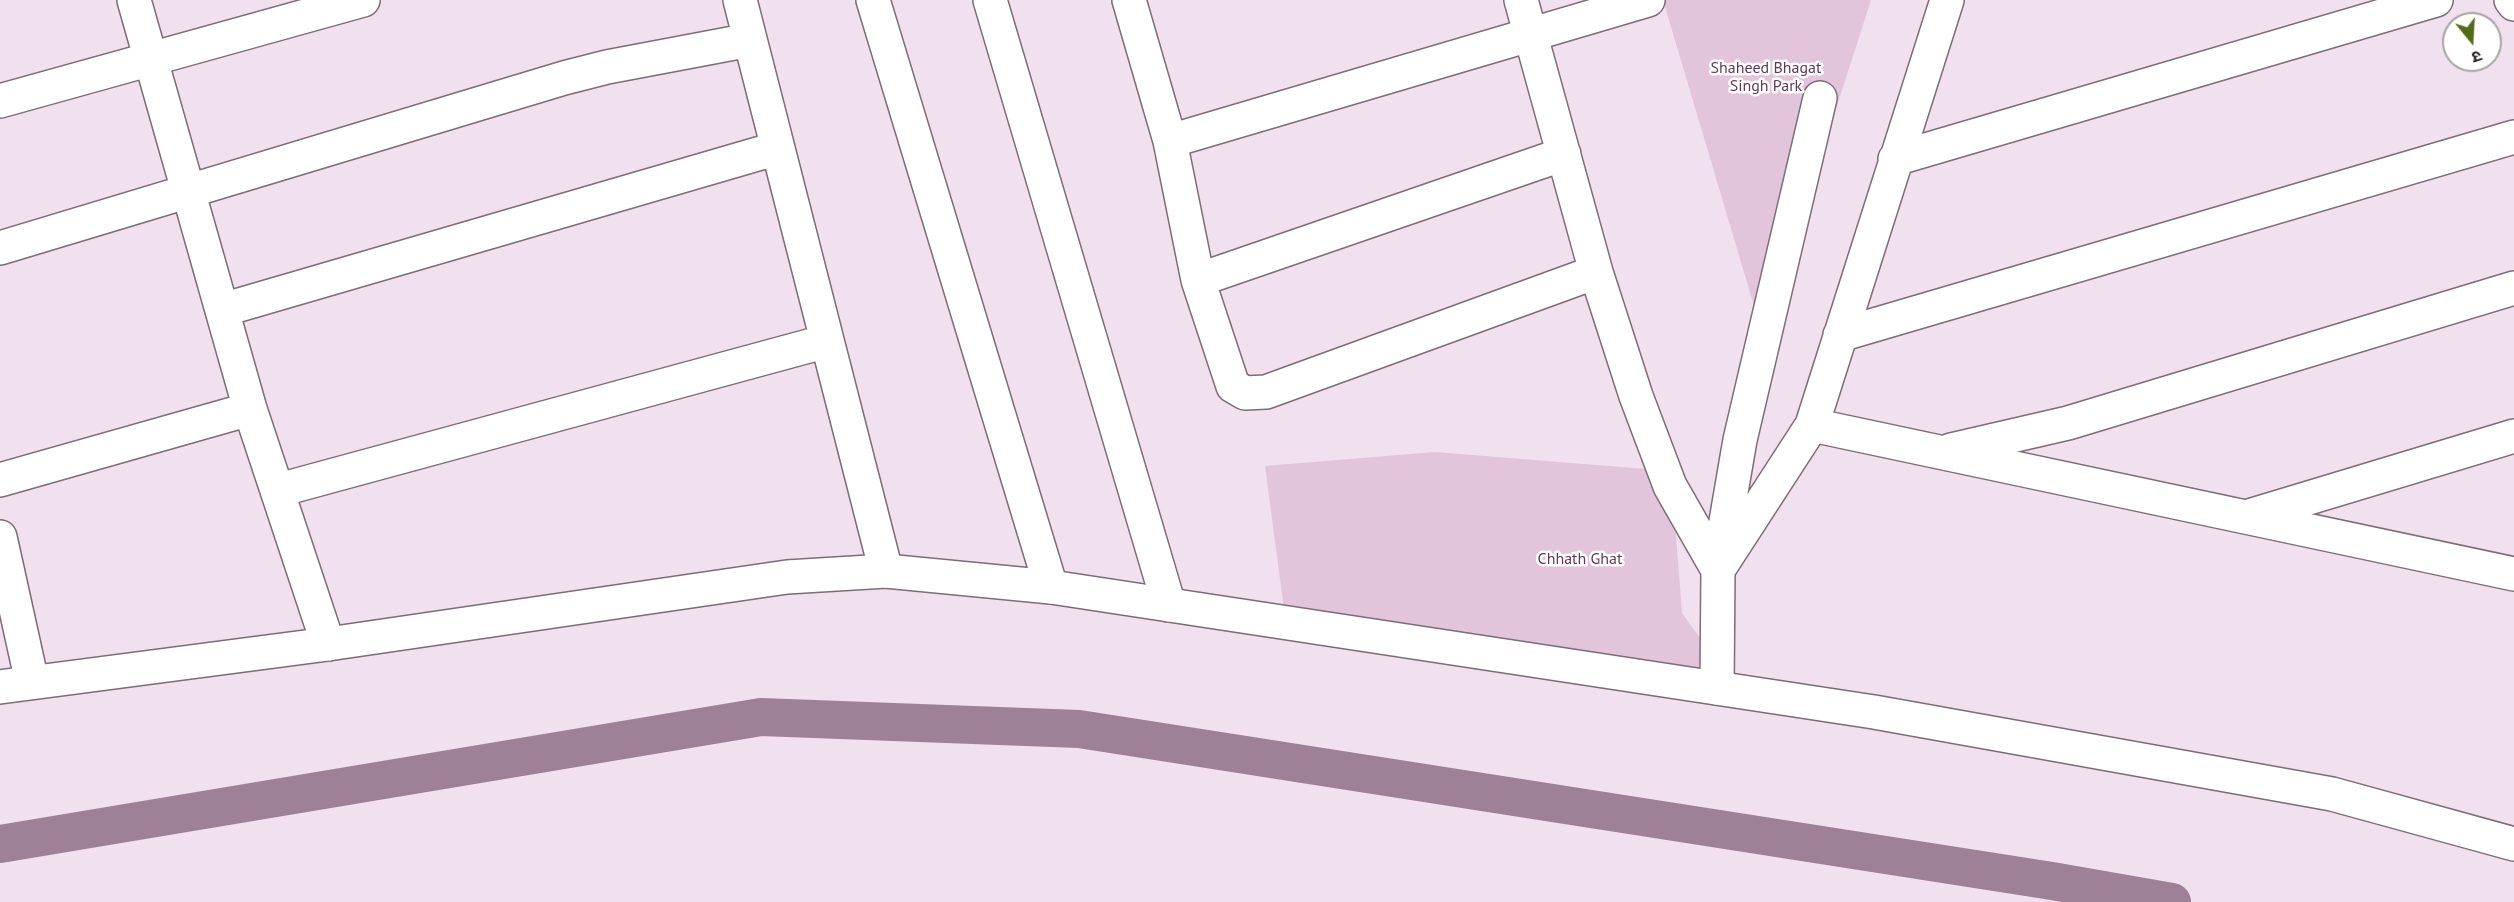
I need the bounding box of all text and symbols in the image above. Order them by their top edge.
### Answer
north arrow [2442,12,2502,72]
text: उ [2469,46,2484,68]
park label: Shaheed Bhagat Singh Park [1711,58,1821,96]
park label: Chhath Ghat [1538,549,1622,569]

